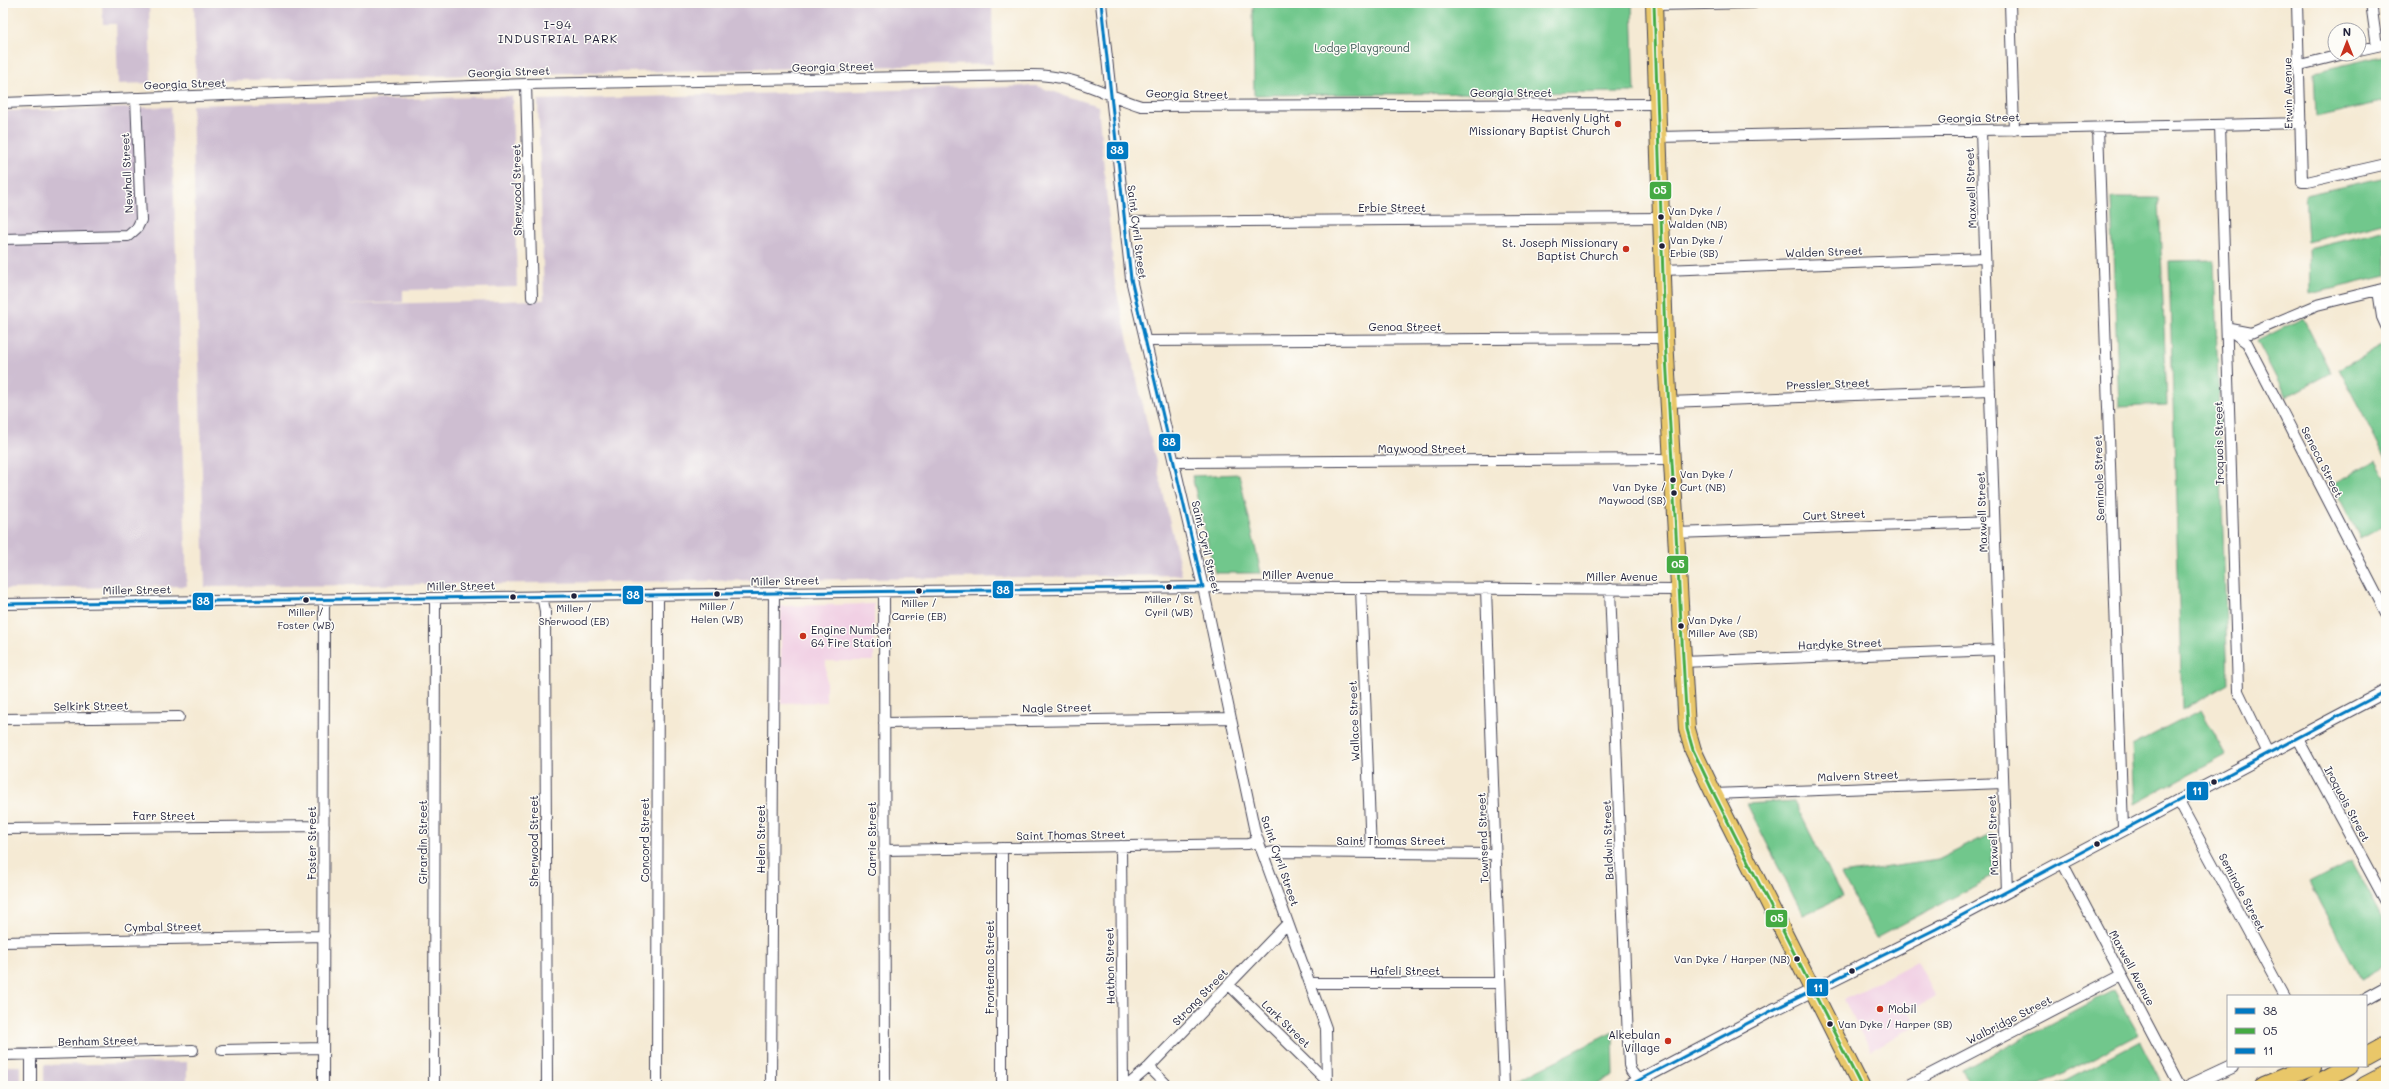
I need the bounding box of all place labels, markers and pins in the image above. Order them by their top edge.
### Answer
place label: Heavenly Light Missionary Baptist Church [1469,110,1610,138]
marker: Heavenly Light Missionary Baptist Church [1613,119,1623,129]
place label: Van Dyke / Walden (NB) [1668,204,1727,231]
marker: Van Dyke / Walden (NB) [1656,212,1666,222]
place label: Van Dyke / Erbie (SB) [1670,233,1723,260]
place label: St. Joseph Missionary Baptist Church [1502,235,1618,263]
marker: Van Dyke / Erbie (SB) [1657,241,1667,251]
marker: St. Joseph Missionary Baptist Church [1621,244,1631,254]
place label: Van Dyke / Curt (NB) [1680,467,1733,494]
marker: Van Dyke / Curt (NB) [1668,475,1678,485]
place label: Van Dyke / Maywood (SB) [1599,480,1666,507]
marker: Van Dyke / Maywood (SB) [1669,488,1679,498]
marker: Miller / St Cyril (WB) [1164,582,1174,592]
marker: Miller / Carrie (EB) [914,586,924,596]
marker: Miller / Helen (WB) [712,589,722,599]
marker: Miller / Sherwood (EB) [569,591,579,601]
unlabelled marker [508,592,518,602]
place label: Miller / St Cyril (WB) [1145,592,1193,619]
marker: Miller / Foster (WB) [301,595,311,605]
place label: Miller / Carrie (EB) [892,596,946,623]
place label: Miller / Helen (WB) [691,599,743,626]
place label: Miller / Sherwood (EB) [539,601,609,628]
place label: Miller / Foster (WB) [278,605,334,632]
place label: Van Dyke / Miller Ave (SB) [1688,613,1758,640]
marker: Van Dyke / Miller Ave (SB) [1676,621,1686,631]
place label: Engine Number 64 Fire Station [811,622,892,650]
marker: Engine Number 64 Fire Station [798,631,808,641]
unlabelled marker [2209,777,2219,787]
unlabelled marker [2092,839,2102,849]
place label: Van Dyke / Harper (NB) [1674,952,1790,966]
marker: Van Dyke / Harper (NB) [1792,954,1802,964]
unlabelled marker [1847,966,1857,976]
place label: Mobil [1888,1001,1916,1016]
marker: Mobil [1875,1004,1885,1014]
place label: Van Dyke / Harper (SB) [1838,1017,1952,1031]
marker: Van Dyke / Harper (SB) [1825,1019,1835,1029]
place label: Alkebulan Village [1608,1027,1660,1055]
marker: Alkebulan Village [1663,1036,1673,1046]

